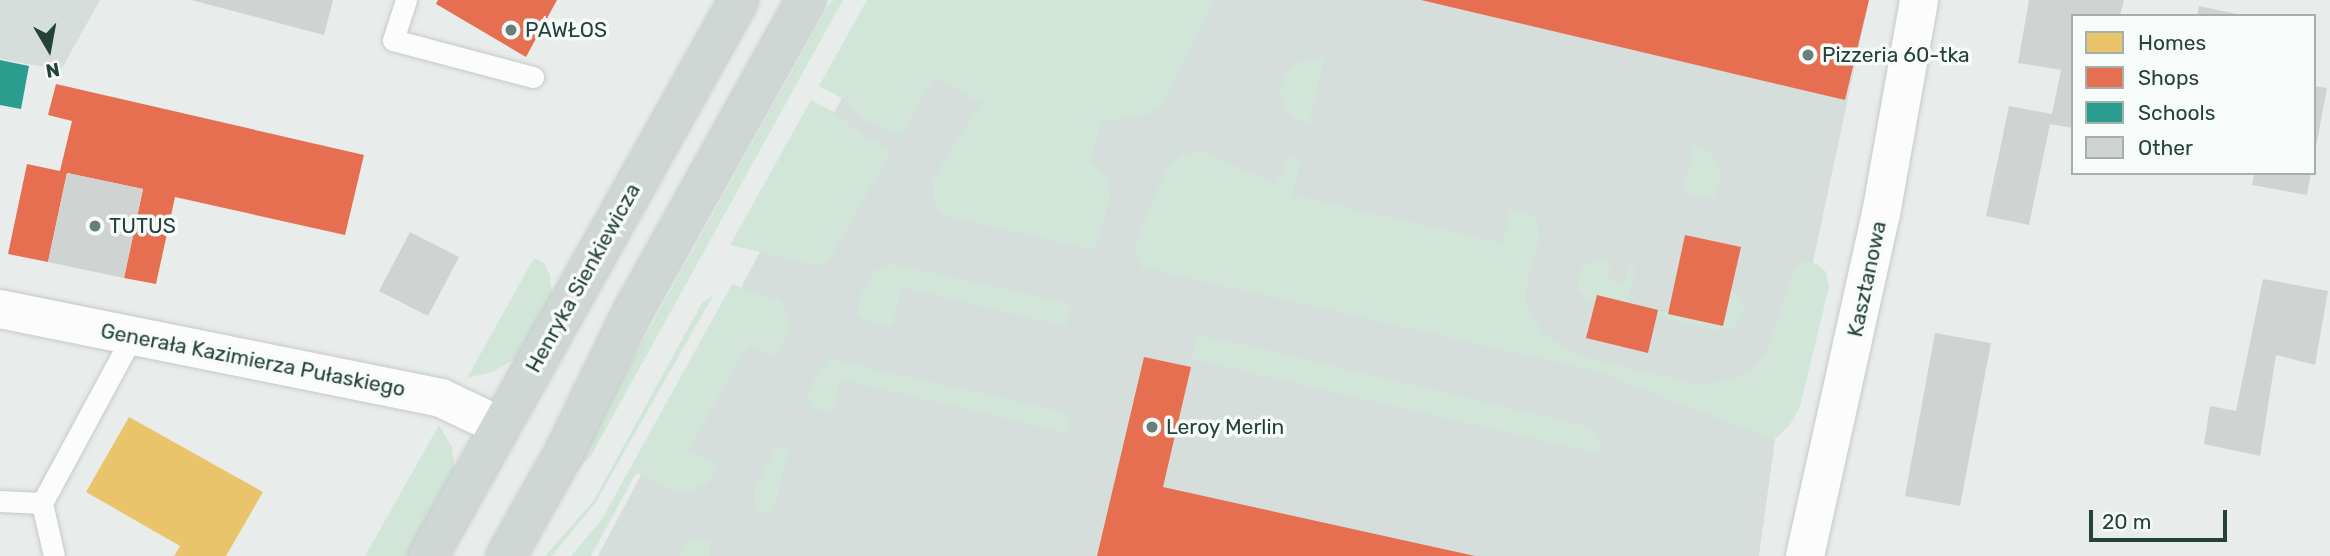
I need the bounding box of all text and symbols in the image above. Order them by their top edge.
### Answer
north arrow [14,14,84,84]
legend [2071,14,2316,175]
place label: PAWŁOS [525,17,607,43]
marker: PAWŁOS [503,22,519,38]
text: Homes [2138,30,2206,55]
place label: Pizzeria 60-tka [1822,42,1970,68]
marker: Pizzeria 60-tka [1800,47,1816,63]
text: N [44,58,61,83]
text: Shops [2138,65,2199,90]
text: Schools [2138,100,2215,125]
text: Other [2138,135,2193,160]
street label: Henryka Sienkiewicza [521,179,645,377]
place label: TUTUS [109,213,176,239]
marker: TUTUS [87,218,103,234]
street label: Kasztanowa [1842,219,1892,339]
street label: Generała Kazimierza Pułaskiego [99,318,407,402]
place label: Leroy Merlin [1166,414,1285,440]
marker: Leroy Merlin [1144,419,1160,435]
scale bar [2092,496,2230,540]
text: 20 m [2102,509,2151,534]

